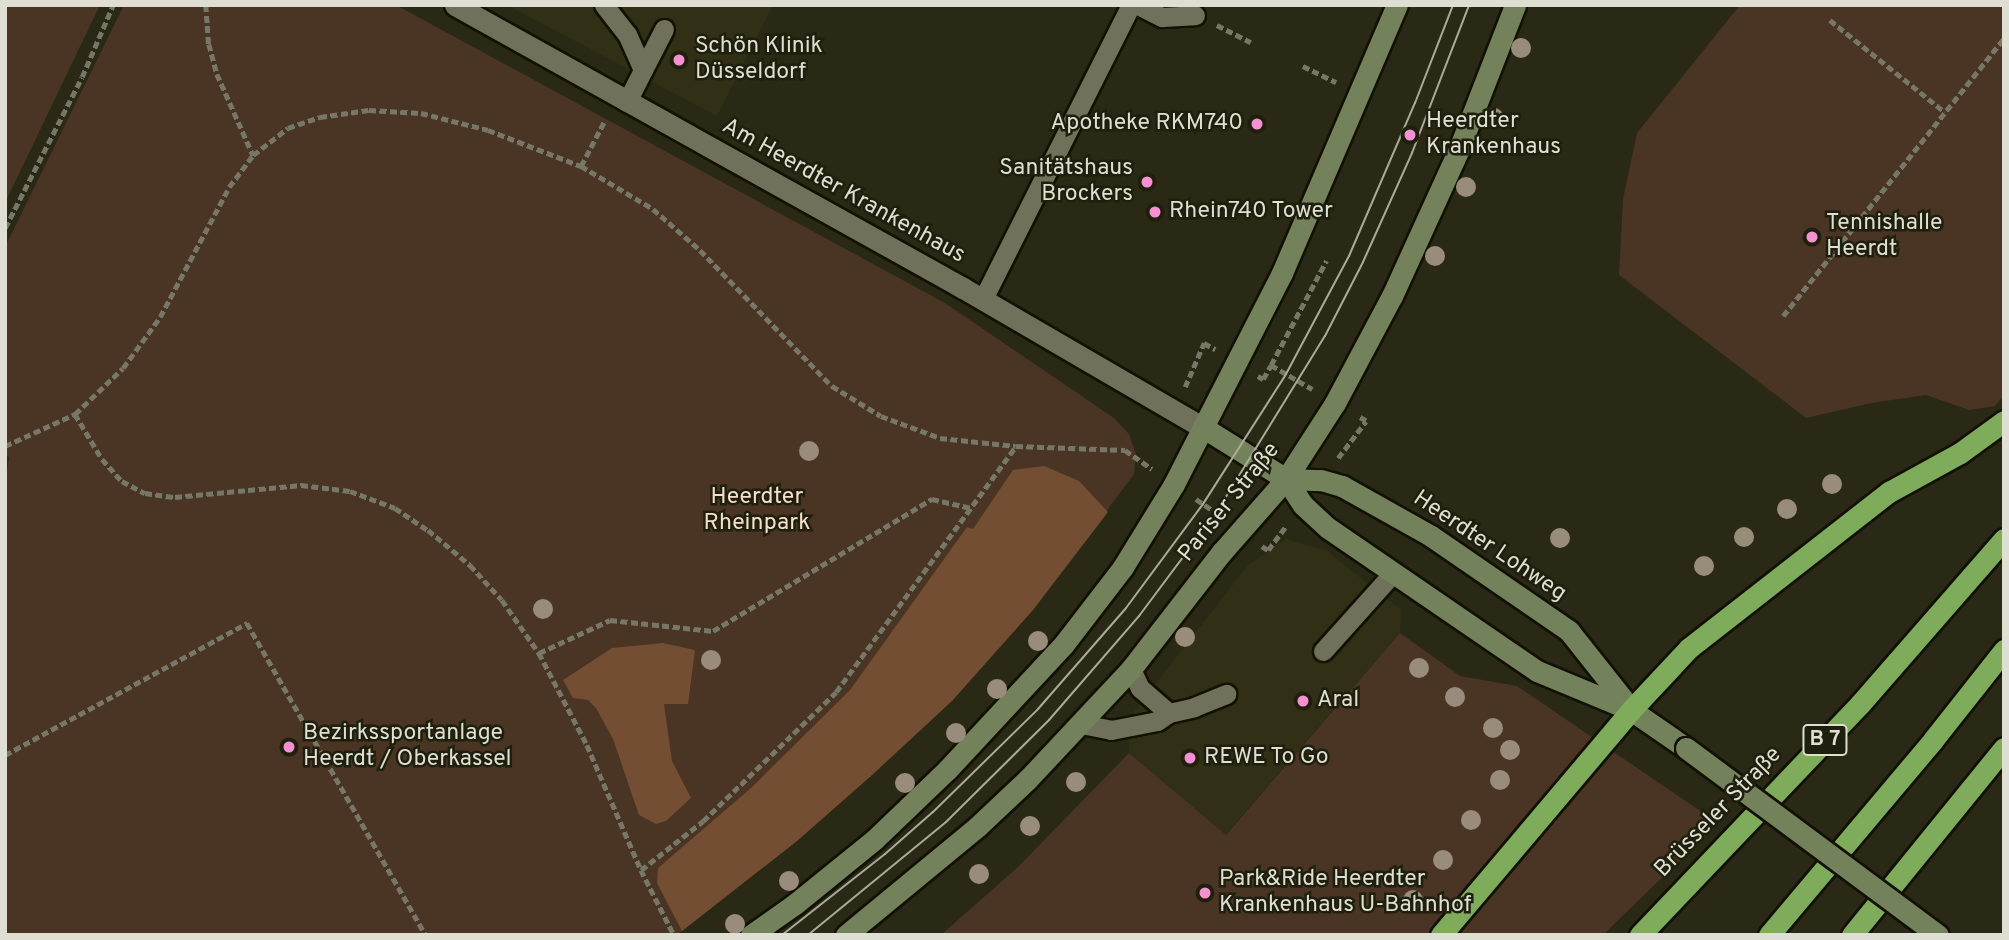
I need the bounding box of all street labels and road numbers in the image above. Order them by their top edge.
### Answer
street label: Am Heerdter Krankenhaus [717,114,969,270]
street label: Pariser Straße [1173,438,1287,568]
street label: Heerdter Lohweg [1407,486,1571,608]
road number: B 7 [1802,722,1848,758]
street label: Brüsseler Straße [1650,742,1788,884]

